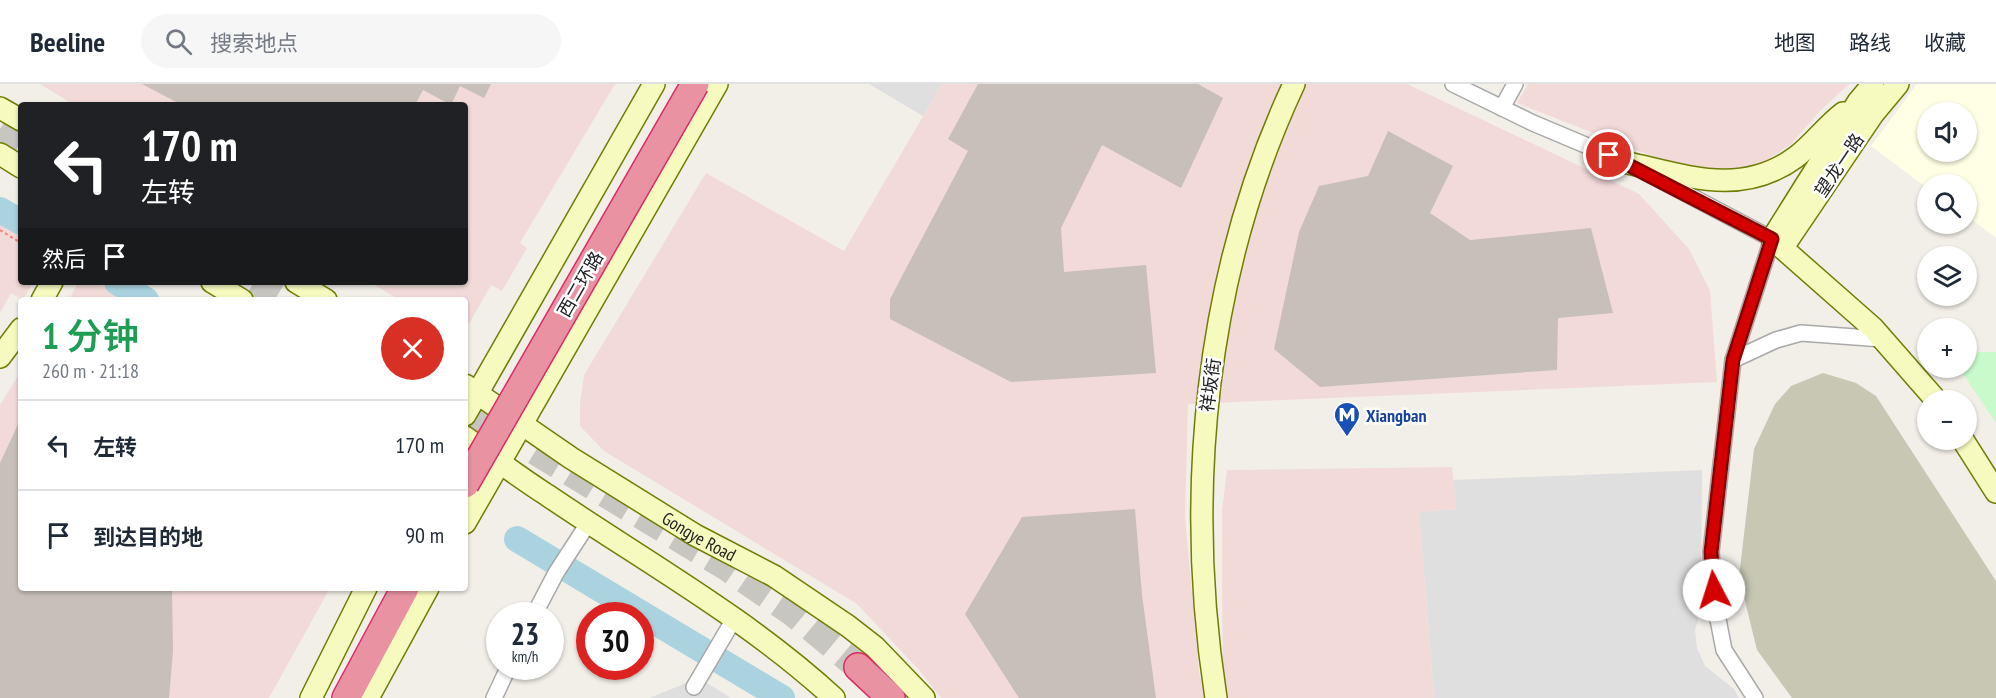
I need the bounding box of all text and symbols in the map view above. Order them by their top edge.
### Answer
search box [141,14,561,68]
text: Beeline [30,23,105,60]
icon: search [162,25,195,58]
text: 搜索地点 [210,29,298,57]
text: 地图 [1774,29,1816,56]
text: 路线 [1849,29,1891,56]
text: 收藏 [1924,29,1966,56]
map controls [1917,102,1977,450]
button: sound [1917,102,1977,162]
text: 170 m [141,118,238,173]
icon: left [42,126,120,204]
pin [1583,129,1634,180]
street label: 望龙一路 [1809,129,1869,201]
icon: arrive [1592,138,1625,171]
button: search [1917,174,1977,234]
text: 左转 [141,175,195,209]
icon: arrive [98,240,131,273]
text: 然后 [42,245,86,273]
button: layers [1917,246,1977,306]
street label: 西二环路 [552,247,608,321]
text: 1 分钟 [42,312,139,359]
button: close [381,317,444,380]
button: + [1917,318,1977,378]
street label: 祥坂街 [1195,357,1225,413]
text: 260 m · 21:18 [42,358,139,384]
button: − [1917,390,1977,450]
metro station icon: Xiangban [1332,400,1362,438]
place label: Xiangban [1366,404,1427,427]
icon: left [42,429,75,462]
text: 170 m [395,431,444,459]
text: 左转 [93,433,137,461]
street label: Gongye Road [658,506,740,566]
icon: arrive [42,519,75,552]
text: 90 m [405,521,444,549]
text: 到达目的地 [93,523,203,551]
position arrow [1682,558,1746,622]
speed limit sign: 30 [576,602,654,680]
text: 23 [511,614,539,653]
text: km/h [512,647,538,666]

